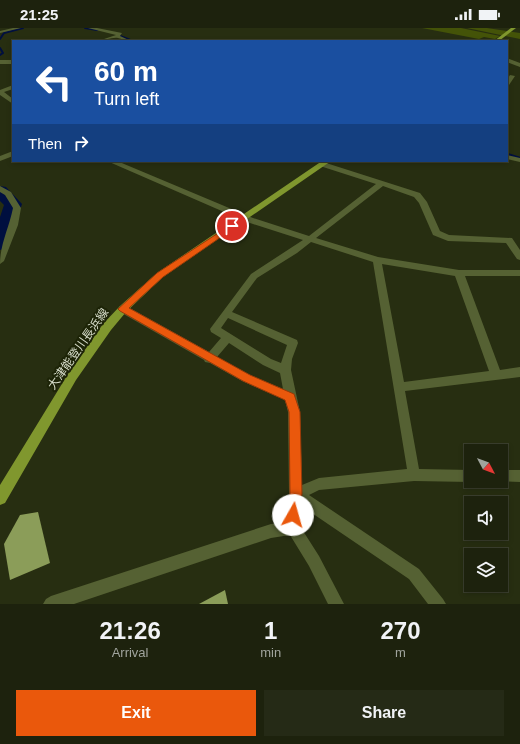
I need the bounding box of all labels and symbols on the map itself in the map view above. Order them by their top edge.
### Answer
pin [215,209,249,243]
street label: 大津能登川長浜線 [45,306,111,392]
north arrow [464,444,508,488]
position arrow [272,494,314,536]

